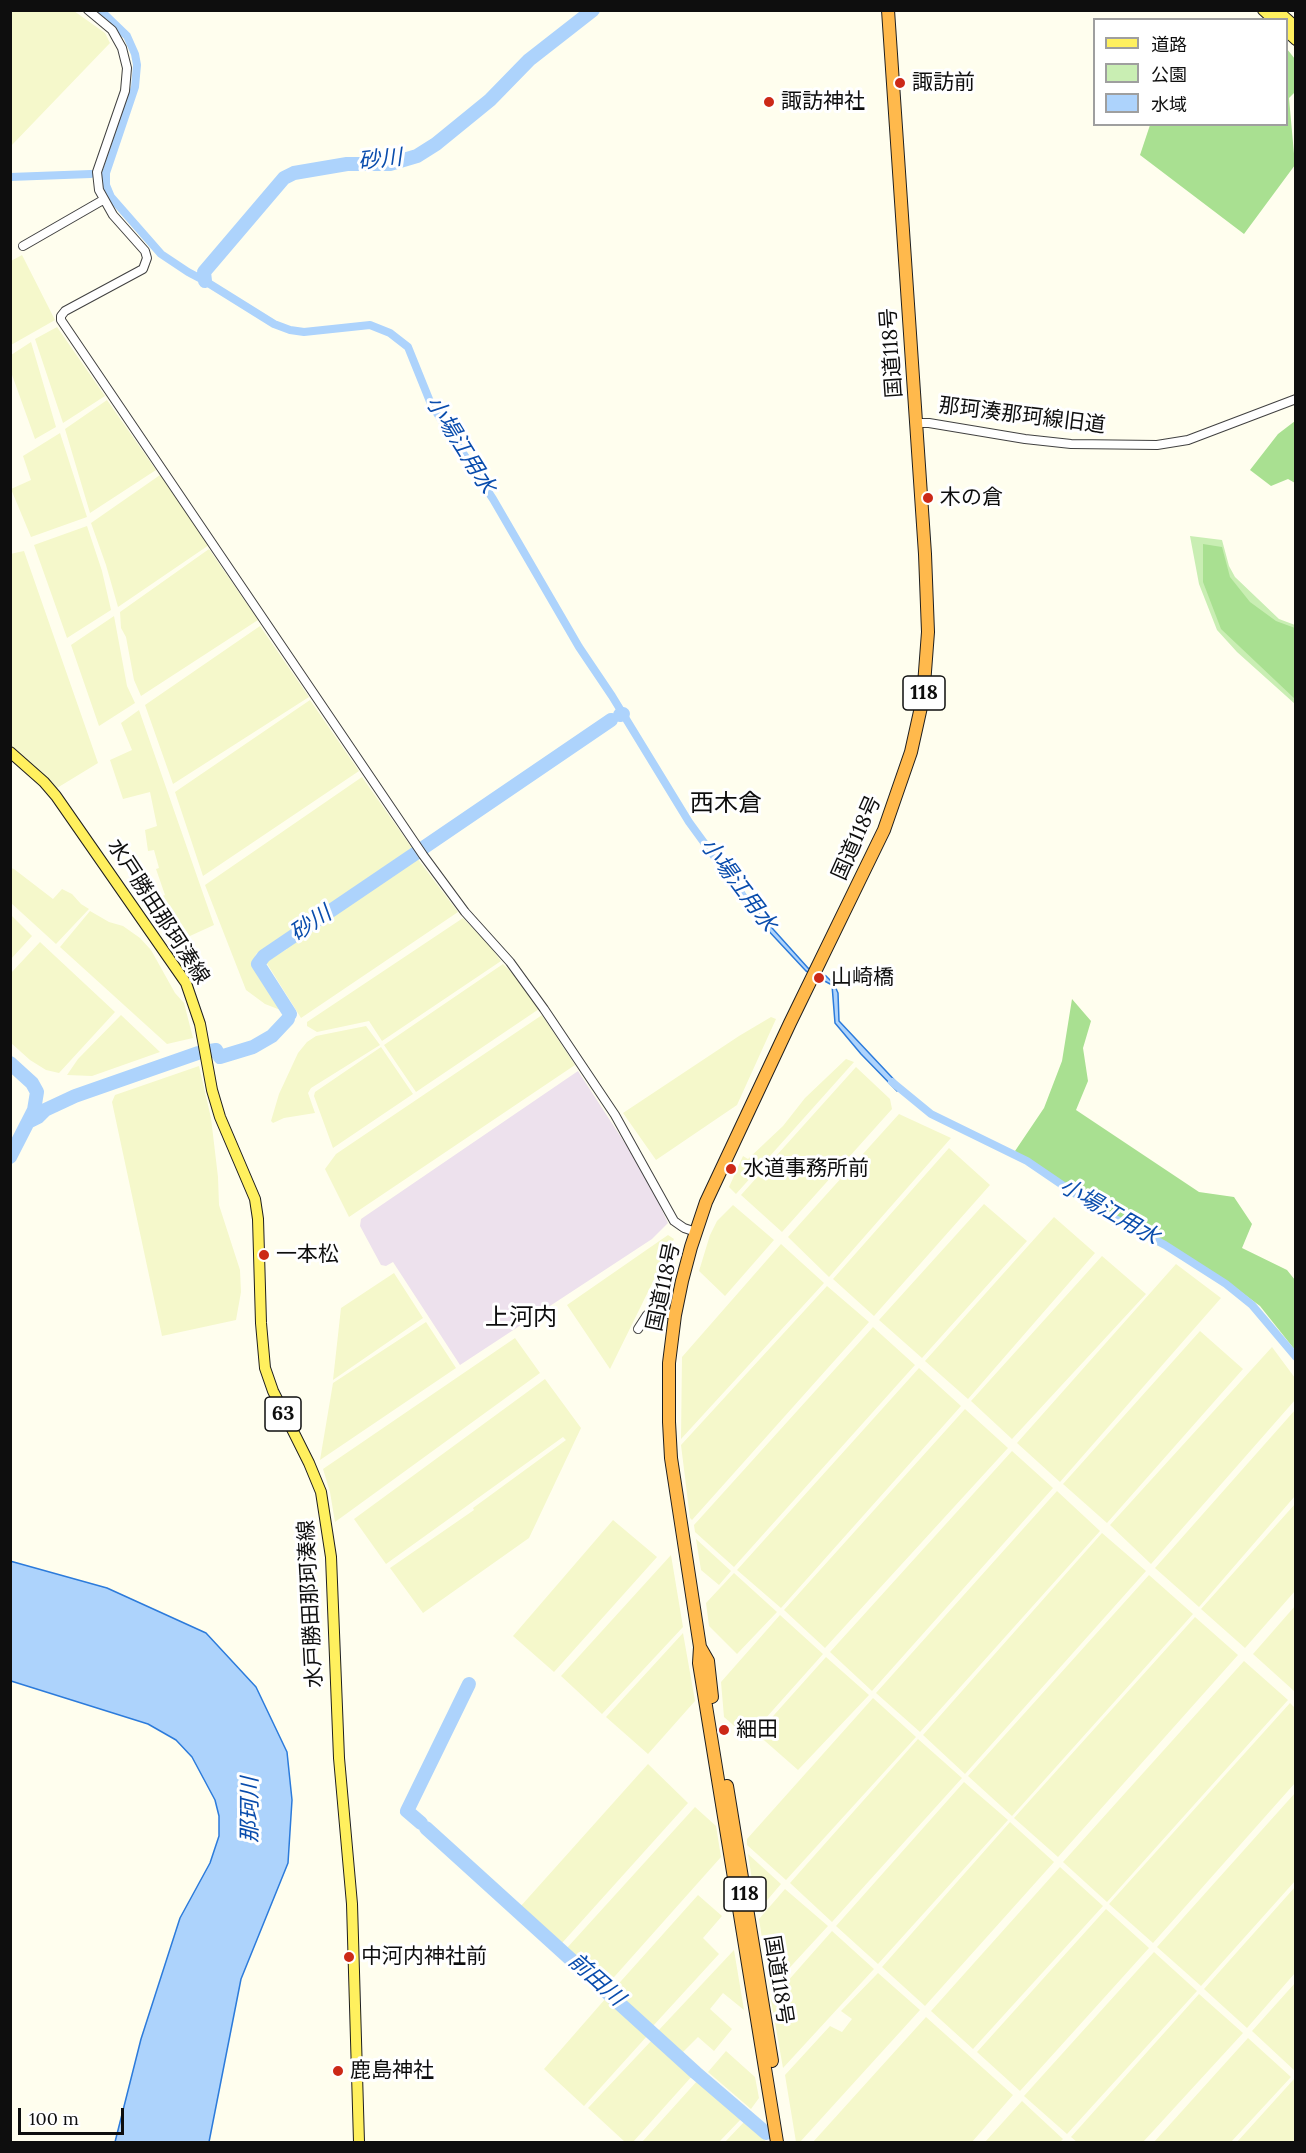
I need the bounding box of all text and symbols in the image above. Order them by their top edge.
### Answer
legend [1093,18,1288,126]
text: 道路 [1151,33,1187,56]
text: 公園 [1151,63,1187,86]
place label: 諏訪前 [912,70,975,96]
marker: 諏訪前 [893,76,907,90]
place label: 諏訪神社 [781,89,865,115]
text: 水域 [1151,93,1187,116]
marker: 諏訪神社 [762,95,776,109]
water label: 砂川 [357,145,403,175]
street label: 国道118号 [876,307,908,399]
water label: 小場江用水 [420,391,500,499]
street label: 那珂湊那珂線旧道 [937,393,1107,439]
place label: 木の倉 [940,485,1003,511]
marker: 木の倉 [921,491,935,505]
road number: 118 [903,676,945,710]
district label: 西木倉 [690,790,762,818]
street label: 国道118号 [827,792,887,884]
water label: 小場江用水 [694,833,782,937]
street label: 水戸勝田那珂湊線 [102,835,214,989]
water label: 砂川 [285,901,337,947]
place label: 山崎橋 [831,965,894,991]
marker: 山崎橋 [812,971,826,985]
place label: 水道事務所前 [743,1156,869,1182]
marker: 水道事務所前 [724,1162,738,1176]
water label: 小場江用水 [1055,1173,1163,1251]
street label: 国道118号 [642,1240,686,1334]
place label: 一本松 [276,1242,339,1268]
marker: 一本松 [257,1248,271,1262]
district label: 上河内 [485,1304,557,1332]
road number: 63 [265,1397,301,1431]
street label: 水戸勝田那珂湊線 [294,1519,328,1689]
place label: 細田 [736,1717,778,1743]
marker: 細田 [717,1723,731,1737]
water label: 那珂川 [238,1777,264,1843]
road number: 118 [724,1877,766,1911]
street label: 国道118号 [759,1934,797,2026]
place label: 中河内神社前 [361,1944,487,1970]
water label: 前田川 [563,1948,629,2012]
marker: 中河内神社前 [342,1950,356,1964]
place label: 鹿島神社 [350,2058,434,2084]
marker: 鹿島神社 [331,2064,345,2078]
scale bar [21,2096,128,2134]
text: 100 m [29,2107,79,2130]

